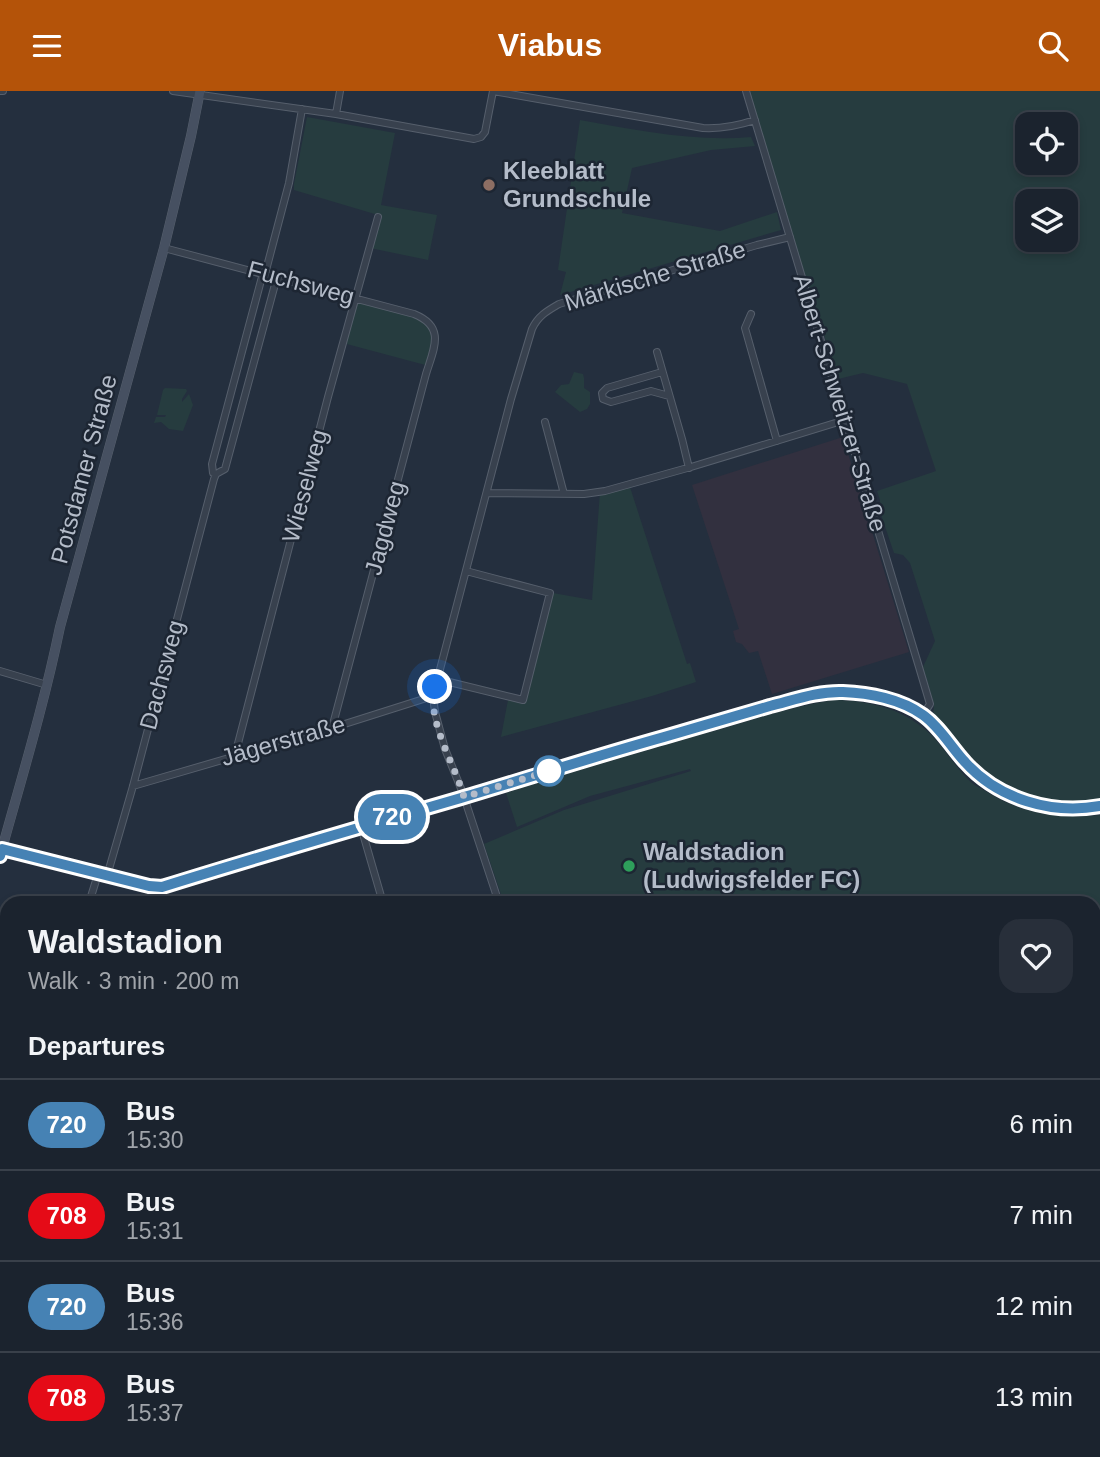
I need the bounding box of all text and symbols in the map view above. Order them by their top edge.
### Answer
icon: menu [28,27,66,65]
text: Viabus [498,27,602,63]
icon: search [1034,27,1072,65]
map controls [1015,112,1078,252]
button: locate [1015,112,1078,175]
place label: Kleeblatt Grundschule [503,157,651,212]
marker: Kleeblatt Grundschule [481,177,497,193]
button: layers [1015,189,1078,252]
street label: Märkische Straße [561,235,749,316]
street label: Fuchsweg [245,255,357,310]
street label: Albert-Schweitzer-Straße [788,271,893,535]
street label: Potsdamer Straße [45,371,122,566]
street label: Wieselweg [276,426,333,545]
street label: Jagdweg [359,478,410,578]
street label: Dachsweg [134,617,189,732]
your location [417,669,452,704]
street label: Jägerstraße [218,710,348,771]
unlabelled marker [534,756,564,786]
line badge: 720 [352,794,432,840]
text: 720 [372,803,412,830]
place label: Waldstadion (Ludwigsfelder FC) [643,838,860,893]
marker: Waldstadion (Ludwigsfelder FC) [621,858,637,874]
button: heart [999,919,1073,993]
text: Waldstadion [28,923,223,960]
text: Walk · 3 min · 200 m [28,968,239,994]
text: Departures [28,1031,165,1061]
text: Bus [126,1096,175,1126]
text: 6 min [1009,1109,1073,1139]
text: 720 [46,1111,87,1138]
text: 15:30 [126,1127,184,1153]
text: Bus [126,1187,175,1217]
text: 7 min [1009,1200,1073,1230]
text: 708 [46,1202,87,1229]
text: 15:31 [126,1218,184,1244]
text: Bus [126,1278,175,1308]
text: 12 min [995,1291,1073,1321]
text: 720 [46,1293,87,1320]
text: 15:36 [126,1309,184,1335]
text: Bus [126,1369,175,1399]
text: 13 min [995,1382,1073,1412]
text: 708 [46,1384,87,1411]
text: 15:37 [126,1400,184,1426]

